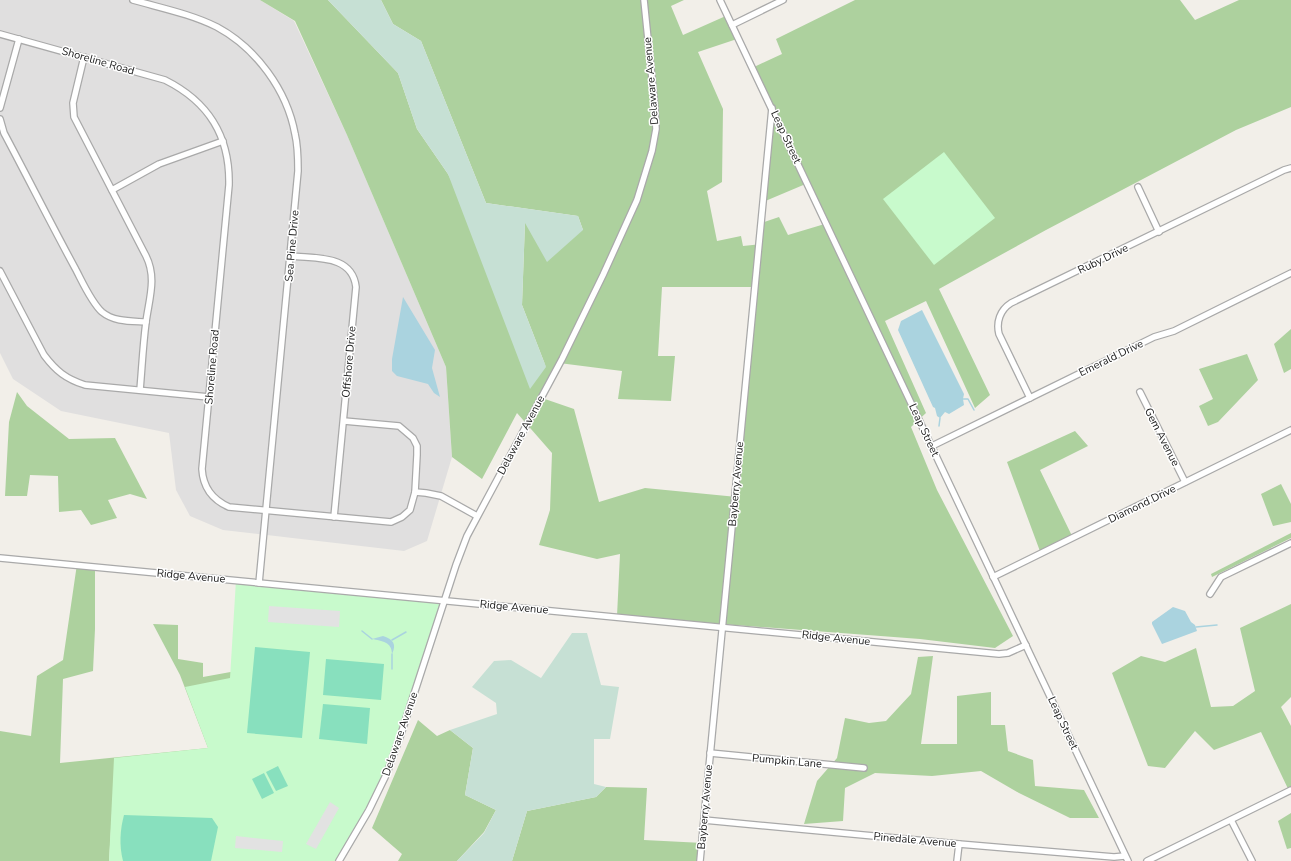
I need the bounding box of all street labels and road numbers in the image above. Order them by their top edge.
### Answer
street label: Delaware Avenue [640,36,662,125]
street label: Shoreline Road [60,43,136,79]
street label: Leap Street [767,108,805,166]
street label: Sea Pine Drive [281,209,303,282]
street label: Ruby Drive [1075,240,1131,278]
street label: Offshore Drive [338,325,360,398]
street label: Shoreline Road [201,329,223,405]
street label: Emerald Drive [1076,336,1146,380]
street label: Delaware Avenue [494,393,548,477]
street label: Leap Street [905,401,943,459]
street label: Gem Avenue [1141,405,1183,469]
street label: Bayberry Avenue [725,441,747,527]
street label: Diamond Drive [1106,481,1179,527]
street label: Ridge Avenue [156,566,226,586]
street label: Ridge Avenue [479,597,549,617]
street label: Ridge Avenue [801,627,871,649]
street label: Delaware Avenue [379,690,421,778]
street label: Leap Street [1044,694,1082,752]
street label: Pumpkin Lane [752,750,823,772]
street label: Bayberry Avenue [694,764,716,850]
street label: Pinedale Avenue [873,829,957,851]

